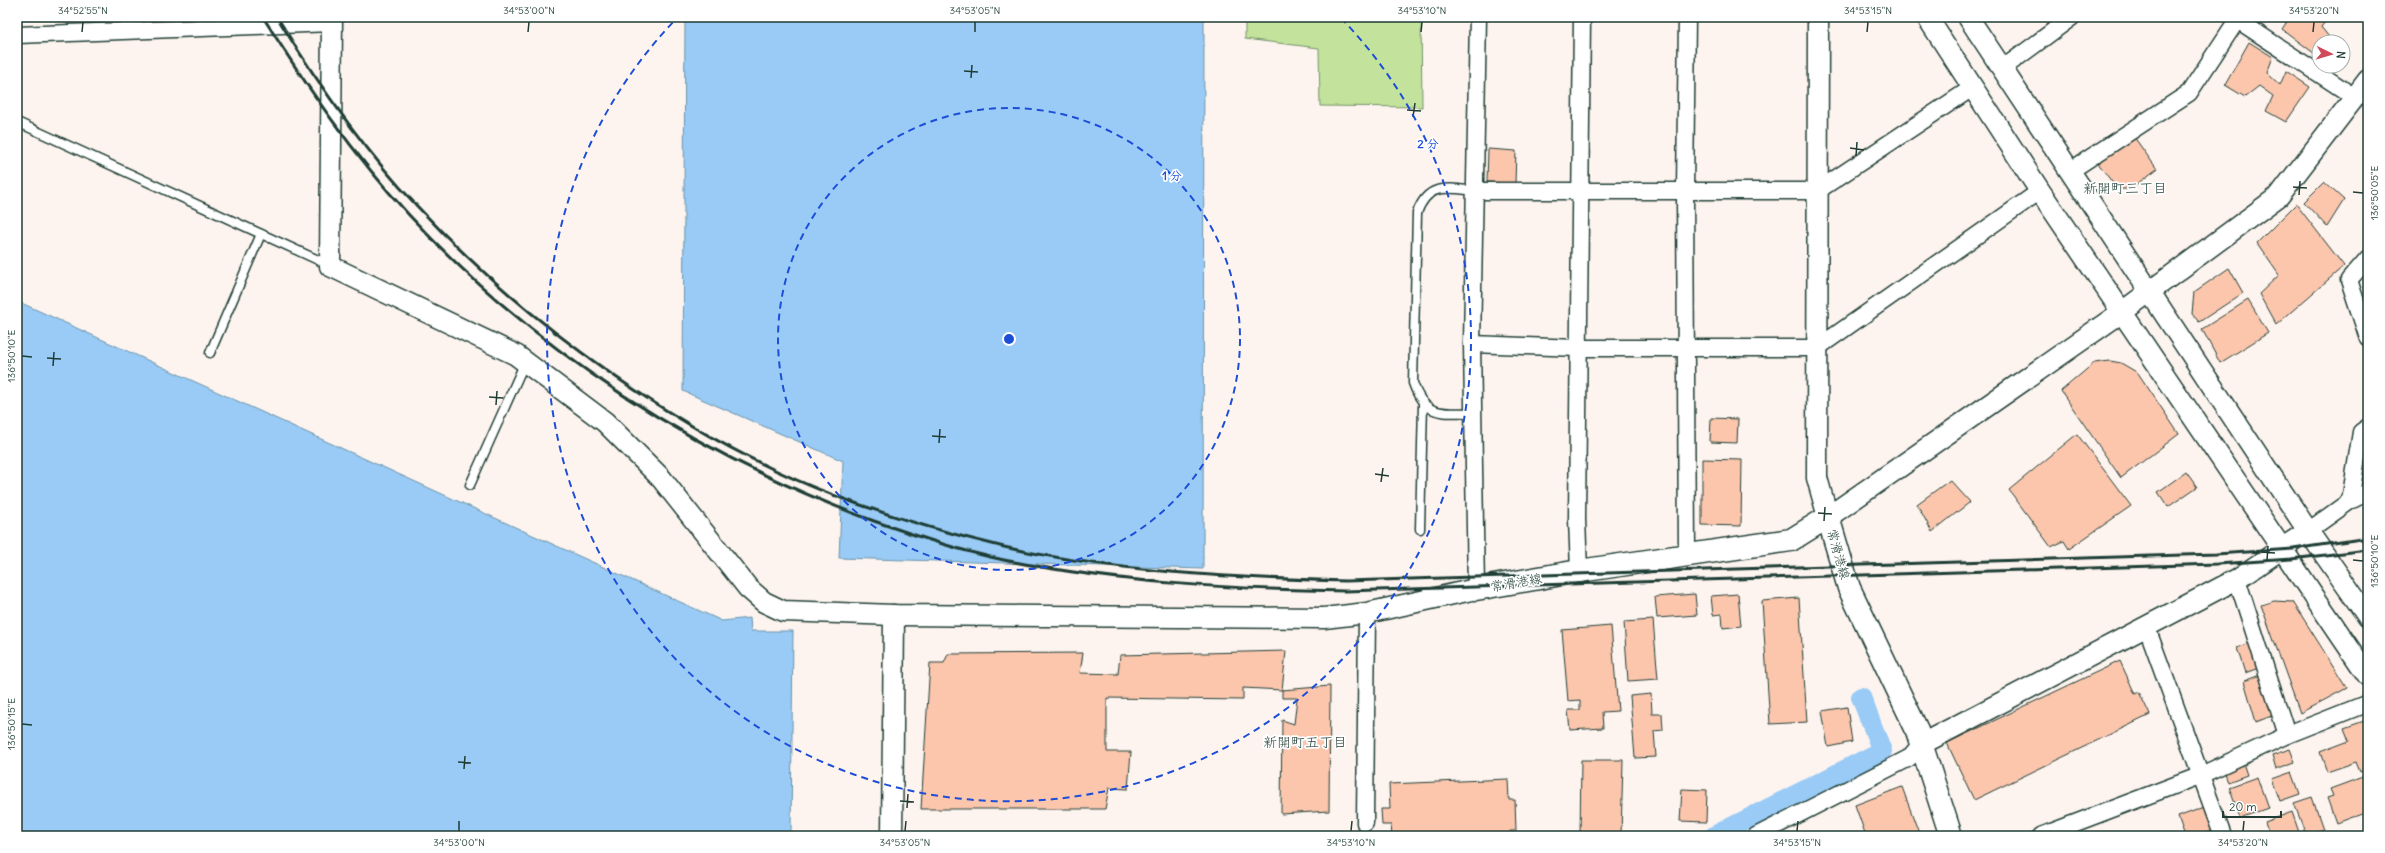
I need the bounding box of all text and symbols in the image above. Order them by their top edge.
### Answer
text: 34°52'55"N [58,4,108,17]
text: 34°53'00"N [503,4,555,17]
text: 34°53'05"N [950,4,1000,17]
text: 34°53'10"N [1397,4,1447,17]
text: 34°53'15"N [1844,4,1892,17]
text: 34°53'20"N [2289,4,2339,17]
north arrow [2311,34,2351,74]
text: N [2334,50,2348,59]
text: 2 分 [1417,136,1439,151]
text: 136°50'05"E [2368,166,2381,220]
text: 1 分 [1162,168,1182,183]
district label: 新開町三丁目 [2083,179,2167,197]
text: 136°50'10"E [5,329,18,382]
centre of rings [1002,332,1016,346]
street label: 常滑港線 [1823,527,1854,582]
text: 136°50'10"E [2368,534,2381,587]
street label: 常滑港線 [1489,569,1544,595]
text: 136°50'15"E [5,698,18,750]
district label: 新開町五丁目 [1263,733,1347,751]
scale bar [2223,793,2281,819]
text: 20 m [2229,799,2257,814]
text: 34°53'00"N [433,836,485,849]
text: 34°53'05"N [880,836,930,849]
text: 34°53'10"N [1326,836,1376,849]
text: 34°53'15"N [1773,836,1821,849]
text: 34°53'20"N [2218,836,2268,849]

